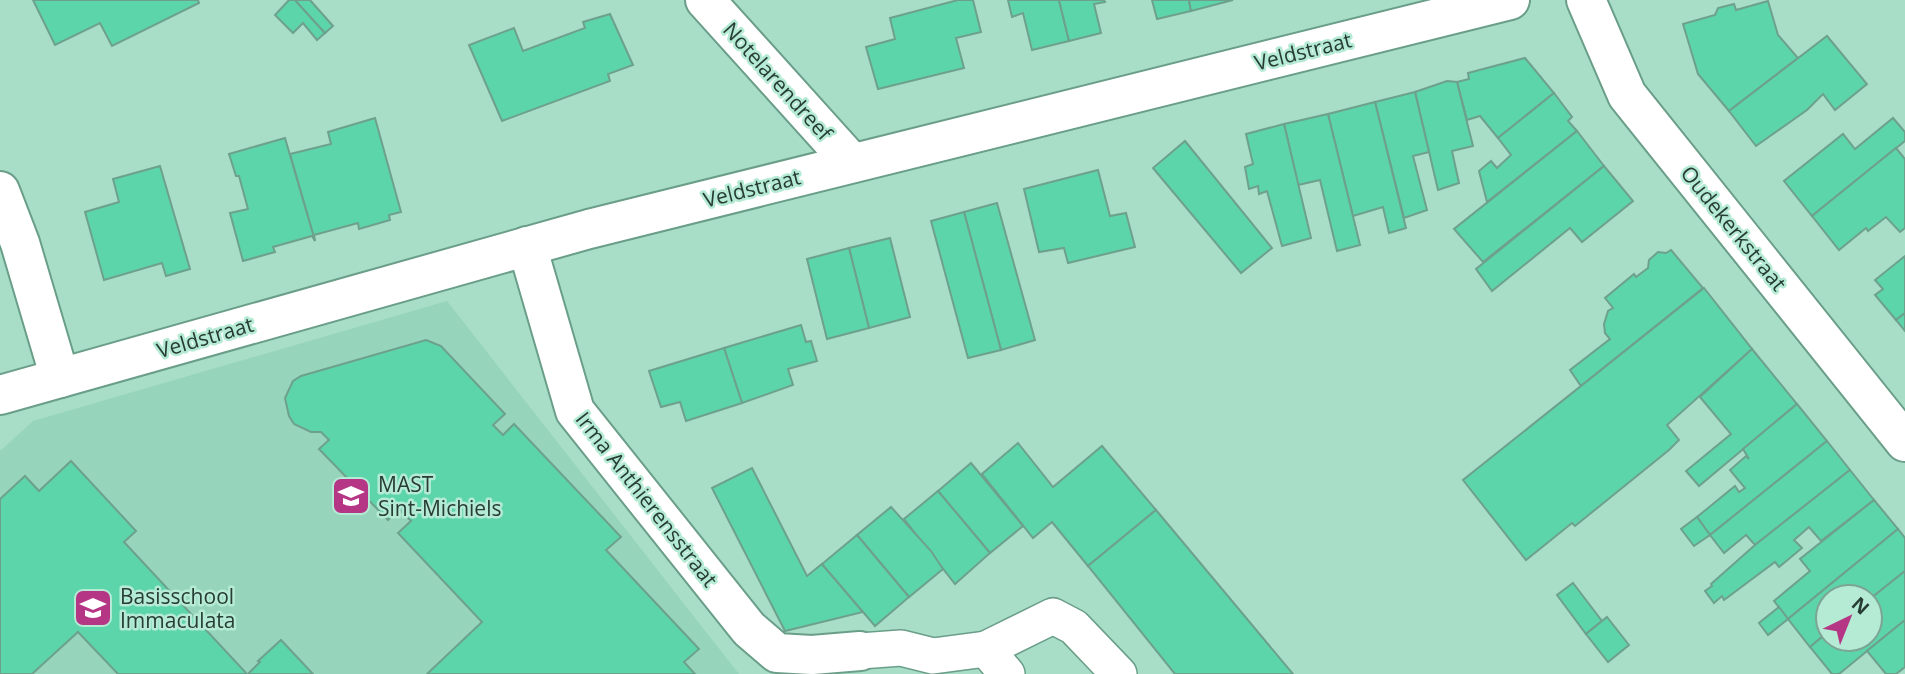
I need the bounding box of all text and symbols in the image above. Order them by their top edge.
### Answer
street label: Notelarendreef [717,16,840,148]
street label: Veldstraat [1251,25,1355,77]
street label: Oudekerkstraat [1675,160,1793,296]
street label: Veldstraat [700,162,804,214]
street label: Veldstraat [153,310,257,364]
street label: Irma Anthierensstraat [570,406,724,592]
place label: MAST Sint-Michiels [378,470,501,522]
school or university icon: MAST Sint-Michiels [330,475,372,517]
place label: Basisschool Immaculata [120,582,235,634]
north arrow [1814,583,1884,653]
school or university icon: Basisschool Immaculata [72,587,114,629]
text: N [1846,591,1875,620]

